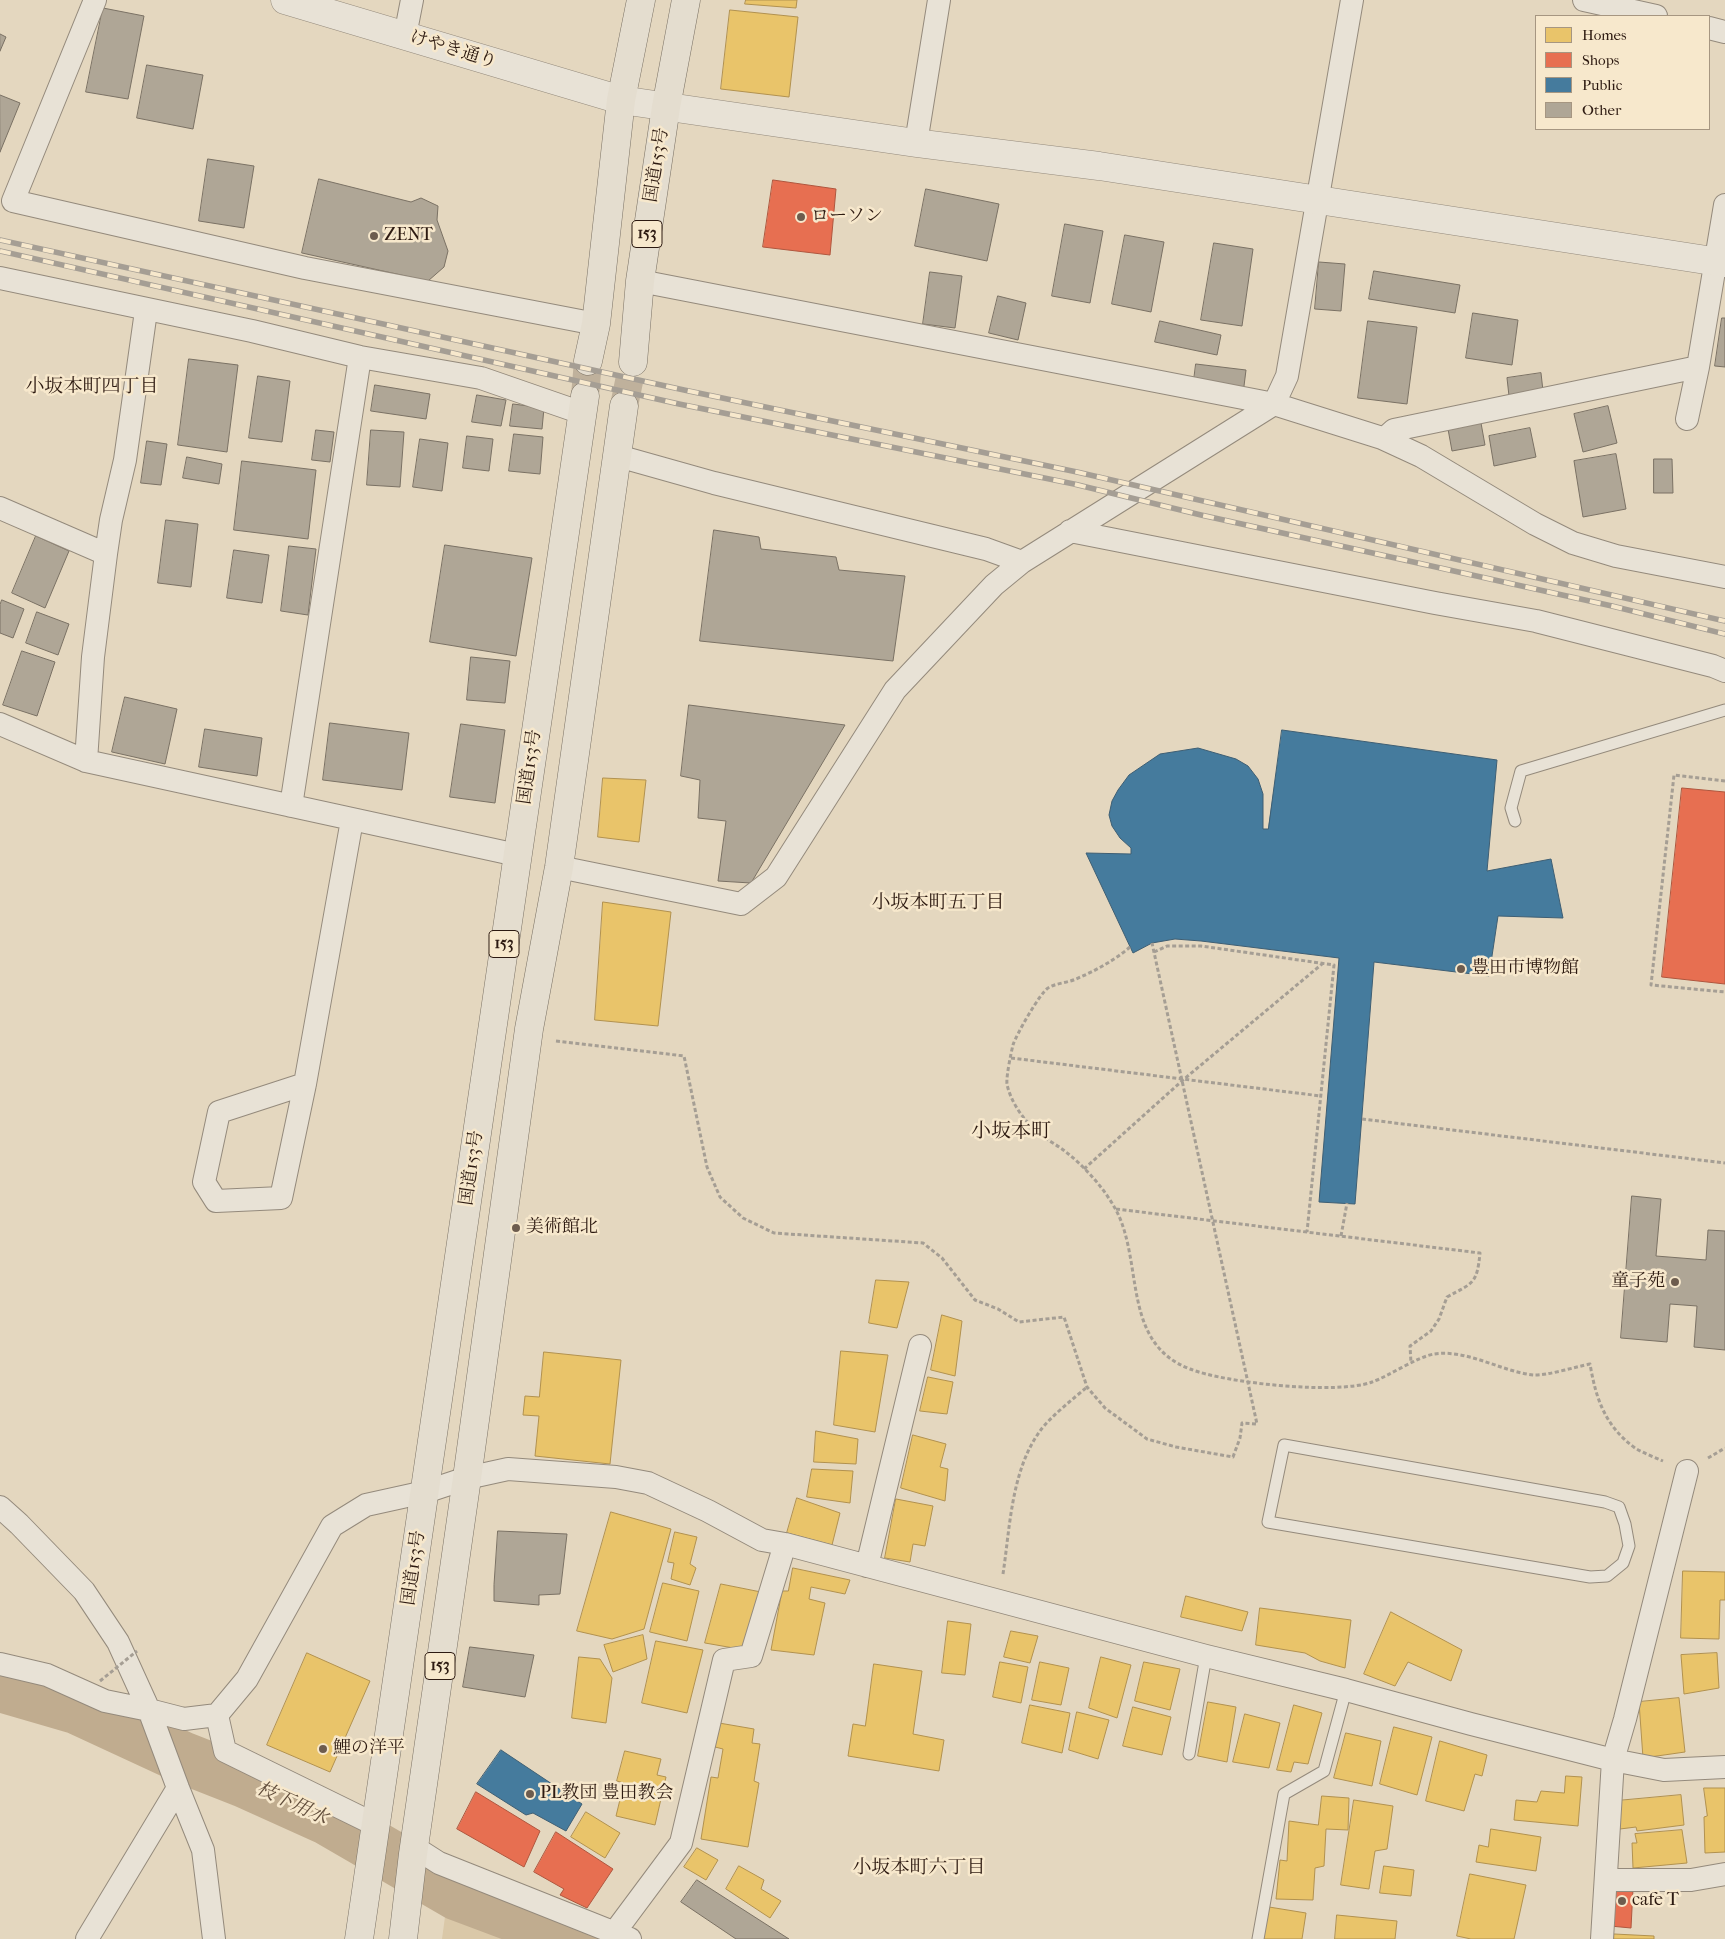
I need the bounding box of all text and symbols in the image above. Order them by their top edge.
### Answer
legend [1535,15,1710,130]
text: Homes [1582,26,1627,44]
street label: けやき通り [407,27,499,73]
text: Shops [1582,51,1619,69]
text: Public [1582,76,1622,94]
text: Other [1582,101,1621,119]
street label: 国道153号 [640,126,674,204]
place label: ローソン [811,206,883,228]
marker: ローソン [795,211,807,223]
road number: 153 [632,220,662,248]
place label: ZENT [384,225,433,247]
marker: ZENT [368,230,380,242]
district label: 小坂本町四丁目 [26,376,158,398]
street label: 国道153号 [514,728,546,806]
district label: 小坂本町五丁目 [872,892,1004,914]
road number: 153 [489,931,519,958]
place label: 豊田市博物館 [1471,958,1579,980]
marker: 豊田市博物館 [1455,963,1467,975]
district label: 小坂本町 [971,1120,1051,1144]
street label: 国道153号 [456,1129,488,1207]
place label: 美術館北 [526,1217,598,1239]
marker: 美術館北 [510,1222,522,1234]
place label: 童子苑 [1611,1271,1665,1293]
marker: 童子苑 [1669,1276,1681,1288]
street label: 国道153号 [398,1529,430,1607]
road number: 153 [425,1652,455,1680]
place label: 鯉の洋平 [333,1738,405,1760]
marker: 鯉の洋平 [317,1743,329,1755]
water label: 枝下用水 [253,1778,331,1830]
place label: PL教団 豊田教会 [540,1783,673,1805]
marker: PL教団 豊田教会 [524,1788,536,1800]
district label: 小坂本町六丁目 [853,1857,985,1879]
place label: cafe T [1632,1890,1679,1912]
marker: cafe T [1616,1895,1628,1907]

